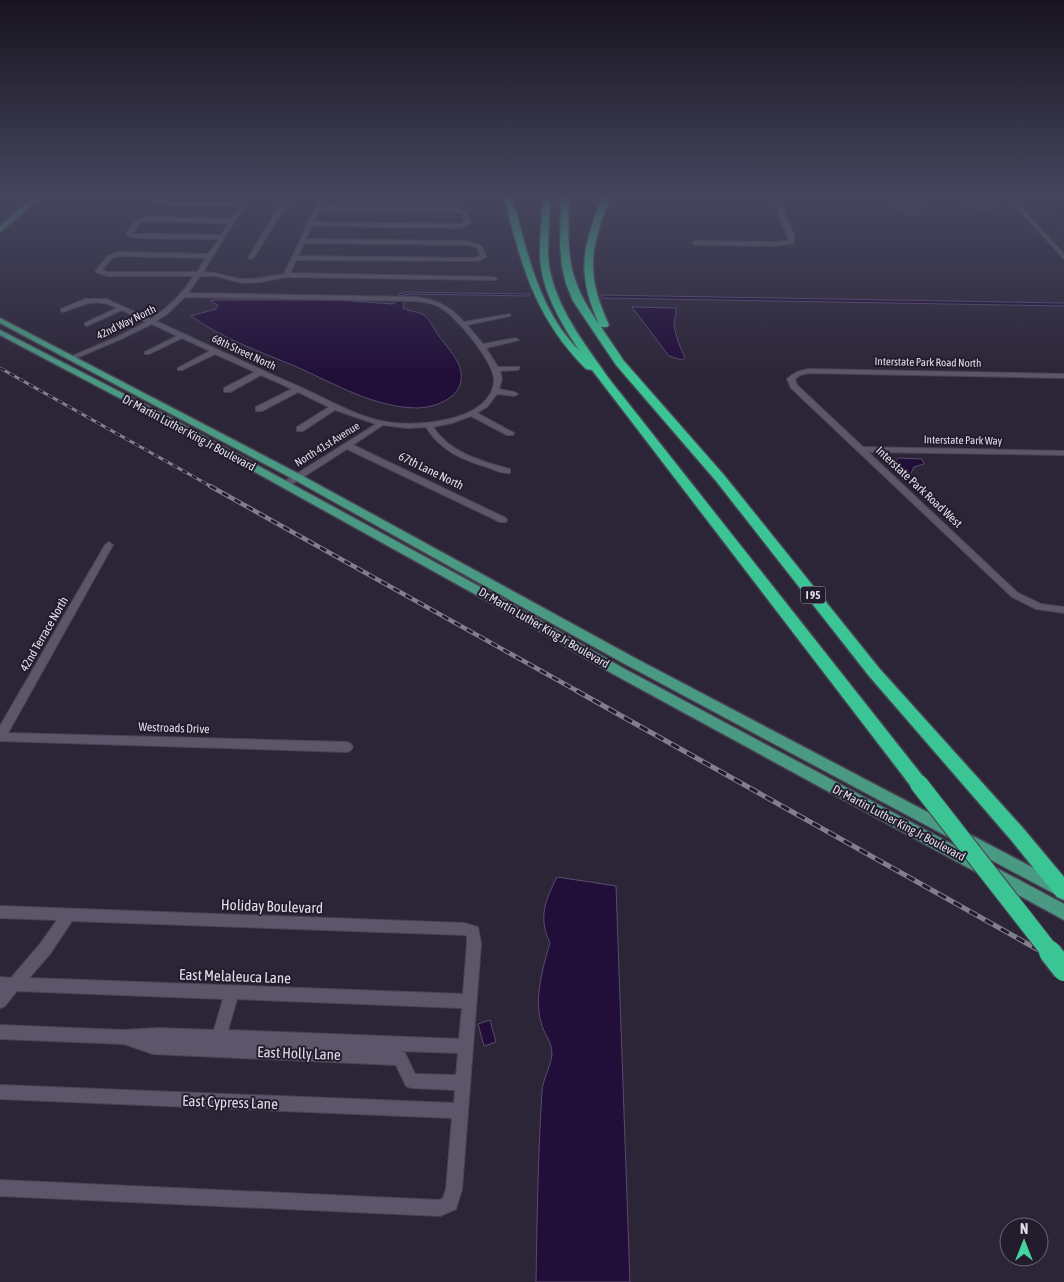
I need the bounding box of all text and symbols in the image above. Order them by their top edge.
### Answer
street label: 42nd Way North [94,302,158,342]
street label: 68th Street North [210,332,278,372]
street label: Interstate Park Road North [874,355,982,369]
street label: Dr Martin Luther King Jr Boulevard [120,392,258,474]
street label: North 41st Avenue [292,419,362,469]
street label: Interstate Park Way [924,433,1003,447]
street label: Interstate Park Road West [873,443,965,531]
street label: 67th Lane North [396,449,466,493]
street label: Dr Martin Luther King Jr Boulevard [476,585,612,671]
road number: I 95 [800,586,826,604]
street label: 42nd Terrace North [17,594,71,674]
street label: Westroads Drive [138,720,210,736]
street label: Dr Martin Luther King Jr Boulevard [830,782,968,864]
street label: Holiday Boulevard [221,896,323,916]
street label: East Melaleuca Lane [179,966,292,986]
street label: East Holly Lane [257,1043,341,1063]
street label: East Cypress Lane [182,1092,278,1112]
north arrow [999,1217,1049,1267]
text: N [1020,1221,1028,1237]

